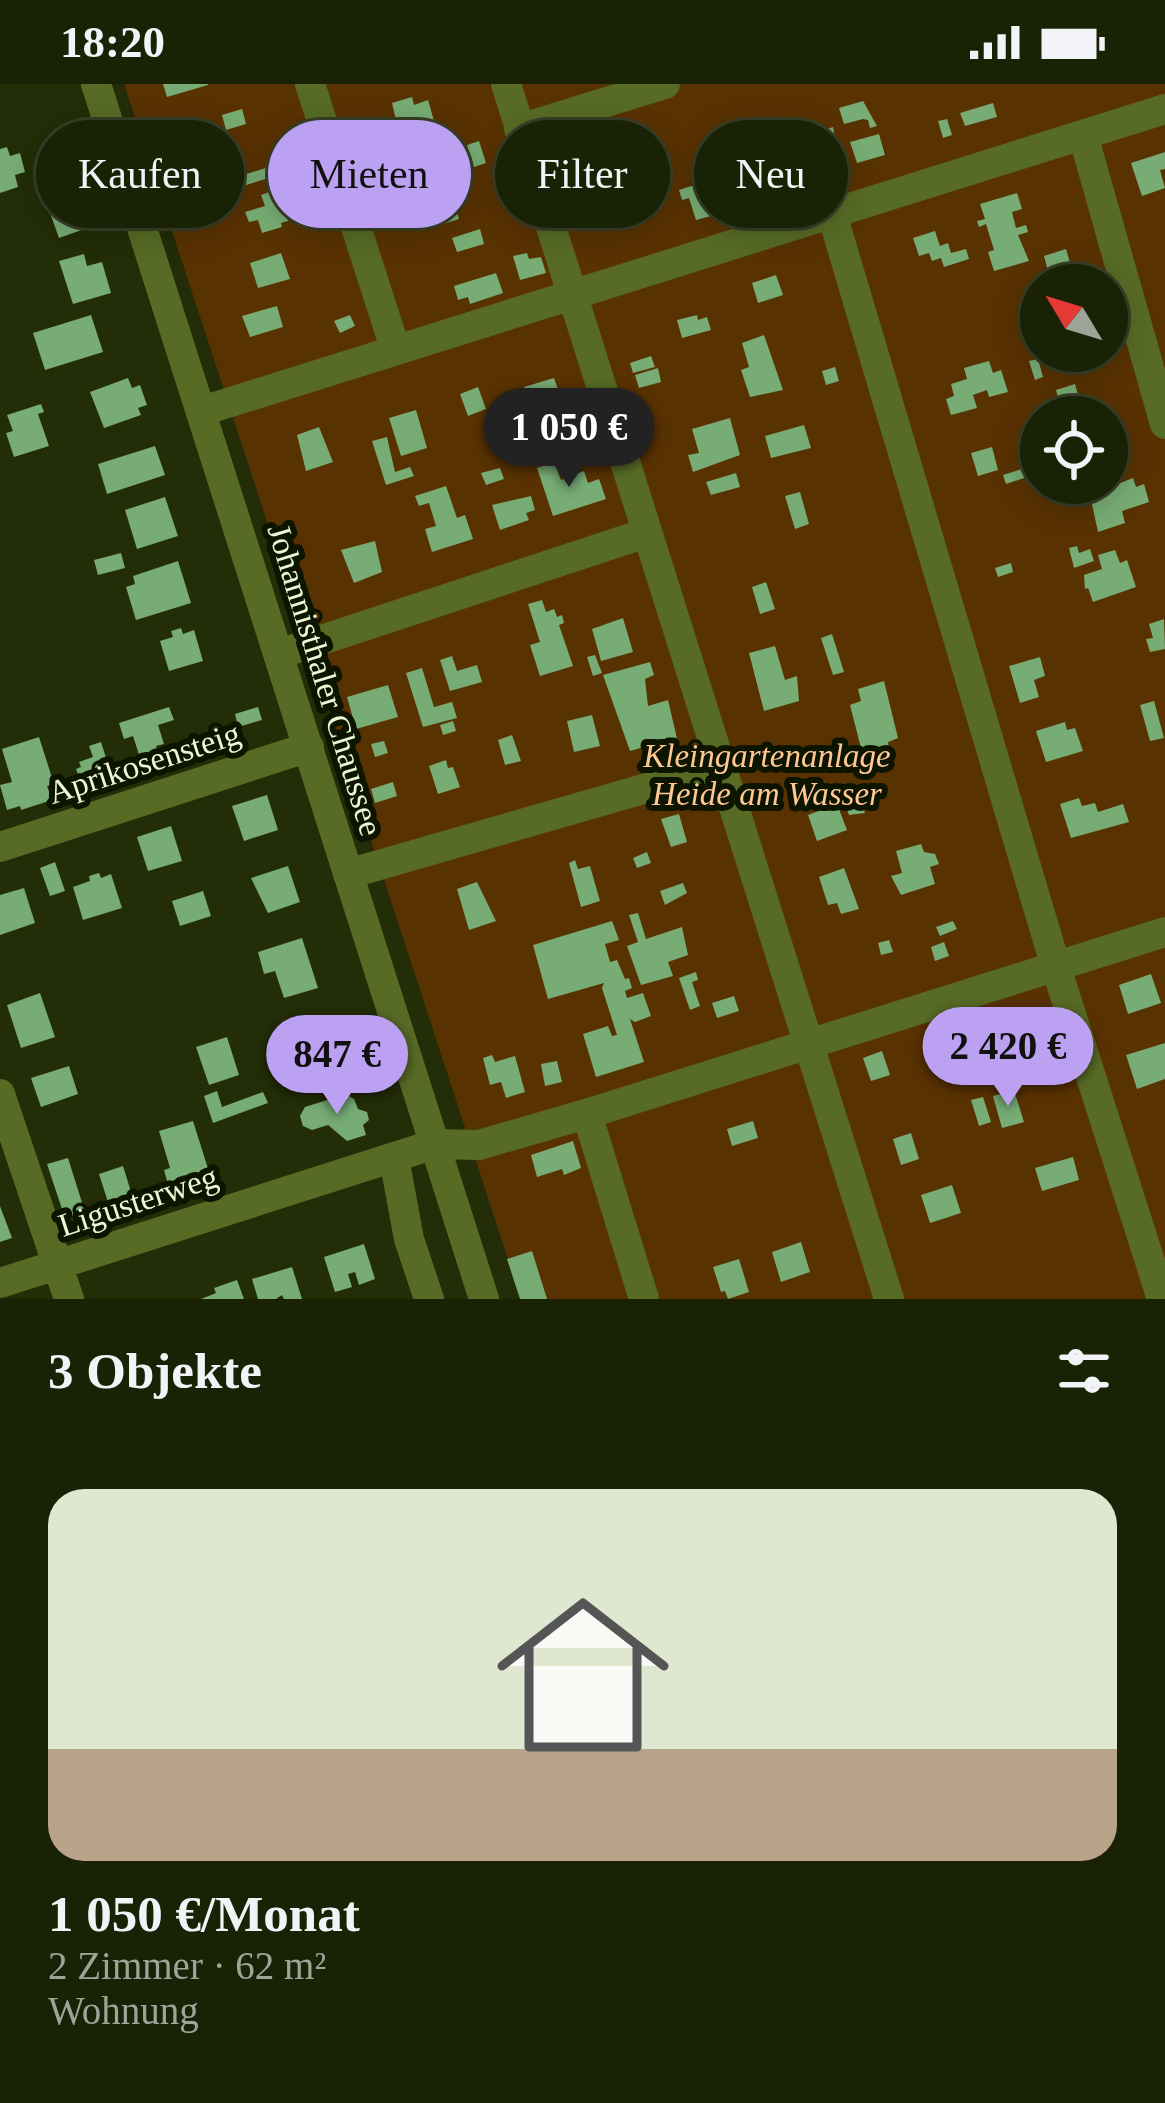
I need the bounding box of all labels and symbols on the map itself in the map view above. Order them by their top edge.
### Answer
north arrow [1020,264,1128,372]
pin: 1 050 € [458,388,680,490]
street label: Johannisthaler Chaussee [260,520,390,840]
street label: Aprikosensteig [43,715,245,811]
park label: Kleingartenanlage Heide am Wasser [642,738,891,812]
pin: 2 420 € [897,1007,1119,1109]
pin: 847 € [253,1015,421,1117]
street label: Ligusterweg [54,1158,222,1244]

